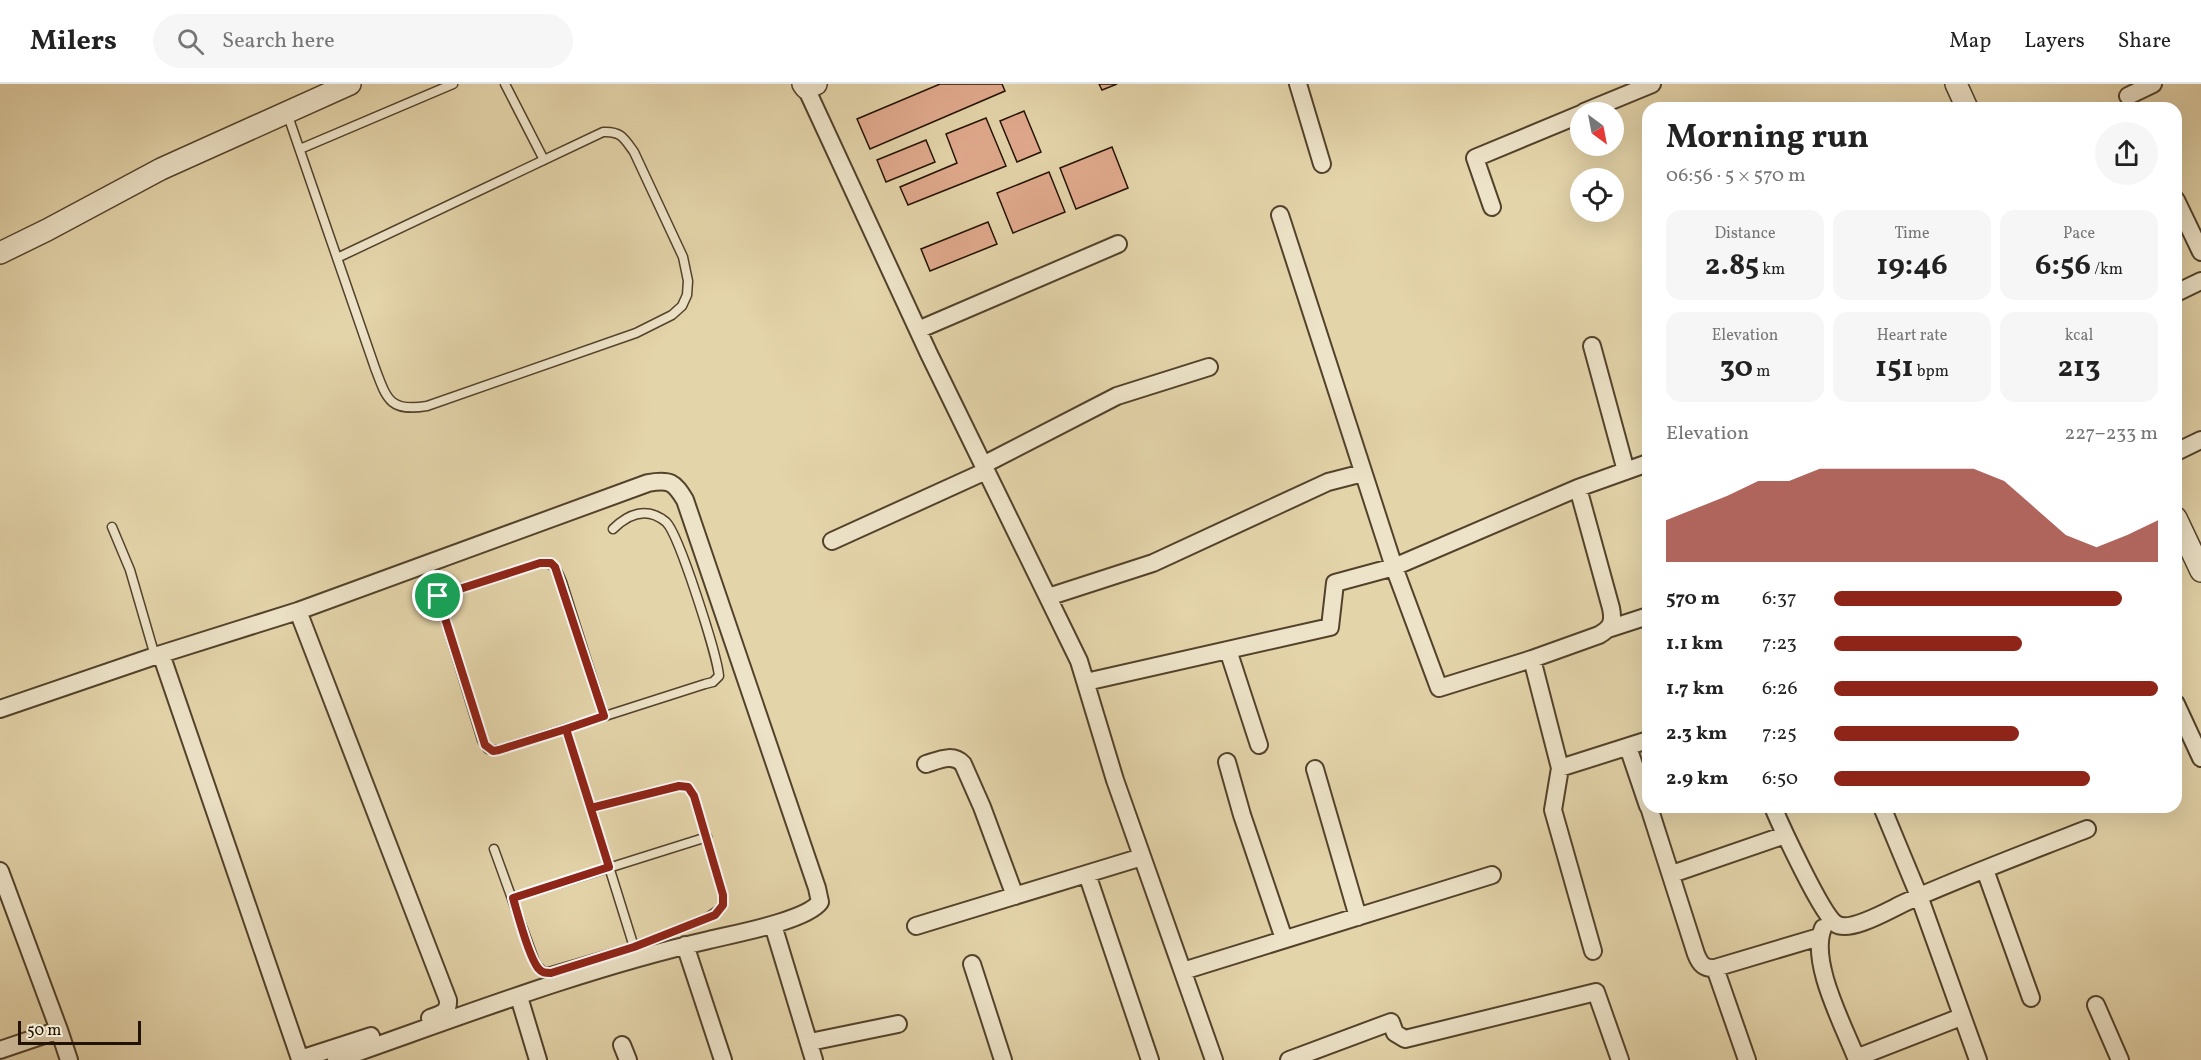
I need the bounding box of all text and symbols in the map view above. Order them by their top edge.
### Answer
search box [153,14,573,68]
text: Milers [30,22,117,61]
icon: search [174,25,207,58]
text: Search here [222,26,335,57]
text: Map [1949,27,1991,56]
text: Layers [2024,27,2085,56]
text: Share [2118,27,2171,56]
north arrow [1570,102,1624,156]
map controls [1570,102,1624,222]
text: Morning run [1666,116,1869,162]
button: share [2095,122,2158,185]
text: 06:56 · 5 × 570 m [1666,162,1806,190]
button: locate [1570,168,1624,222]
text: Distance [1714,223,1776,245]
text: Time [1894,223,1930,245]
text: Pace [2063,223,2095,245]
text: 2.85 [1705,245,1759,287]
text: 19:46 [1876,245,1948,287]
text: 6:56 [2035,245,2091,287]
text: km [1759,259,1785,281]
text: /km [2091,259,2123,281]
text: Elevation [1712,325,1778,347]
text: Heart rate [1877,325,1947,347]
text: kcal [2065,325,2093,347]
text: 30 [1720,347,1753,389]
text: 151 [1875,347,1914,389]
text: 213 [2058,347,2100,389]
text: m [1753,361,1770,383]
text: bpm [1914,361,1949,383]
text: Elevation [1666,420,1749,448]
text: 227–233 m [2065,420,2158,448]
pin [412,570,463,621]
icon: arrive [421,579,454,612]
text: 570 m [1666,585,1720,613]
text: 6:37 [1762,585,1797,613]
text: 1.1 km [1666,630,1723,658]
text: 7:23 [1762,630,1797,658]
text: 1.7 km [1666,675,1724,703]
text: 6:26 [1762,675,1798,703]
text: 2.3 km [1666,720,1727,748]
text: 7:25 [1762,720,1797,748]
text: 2.9 km [1666,765,1729,793]
text: 6:50 [1762,765,1798,793]
scale bar [18,1018,141,1046]
text: 50 m [27,1020,61,1042]

